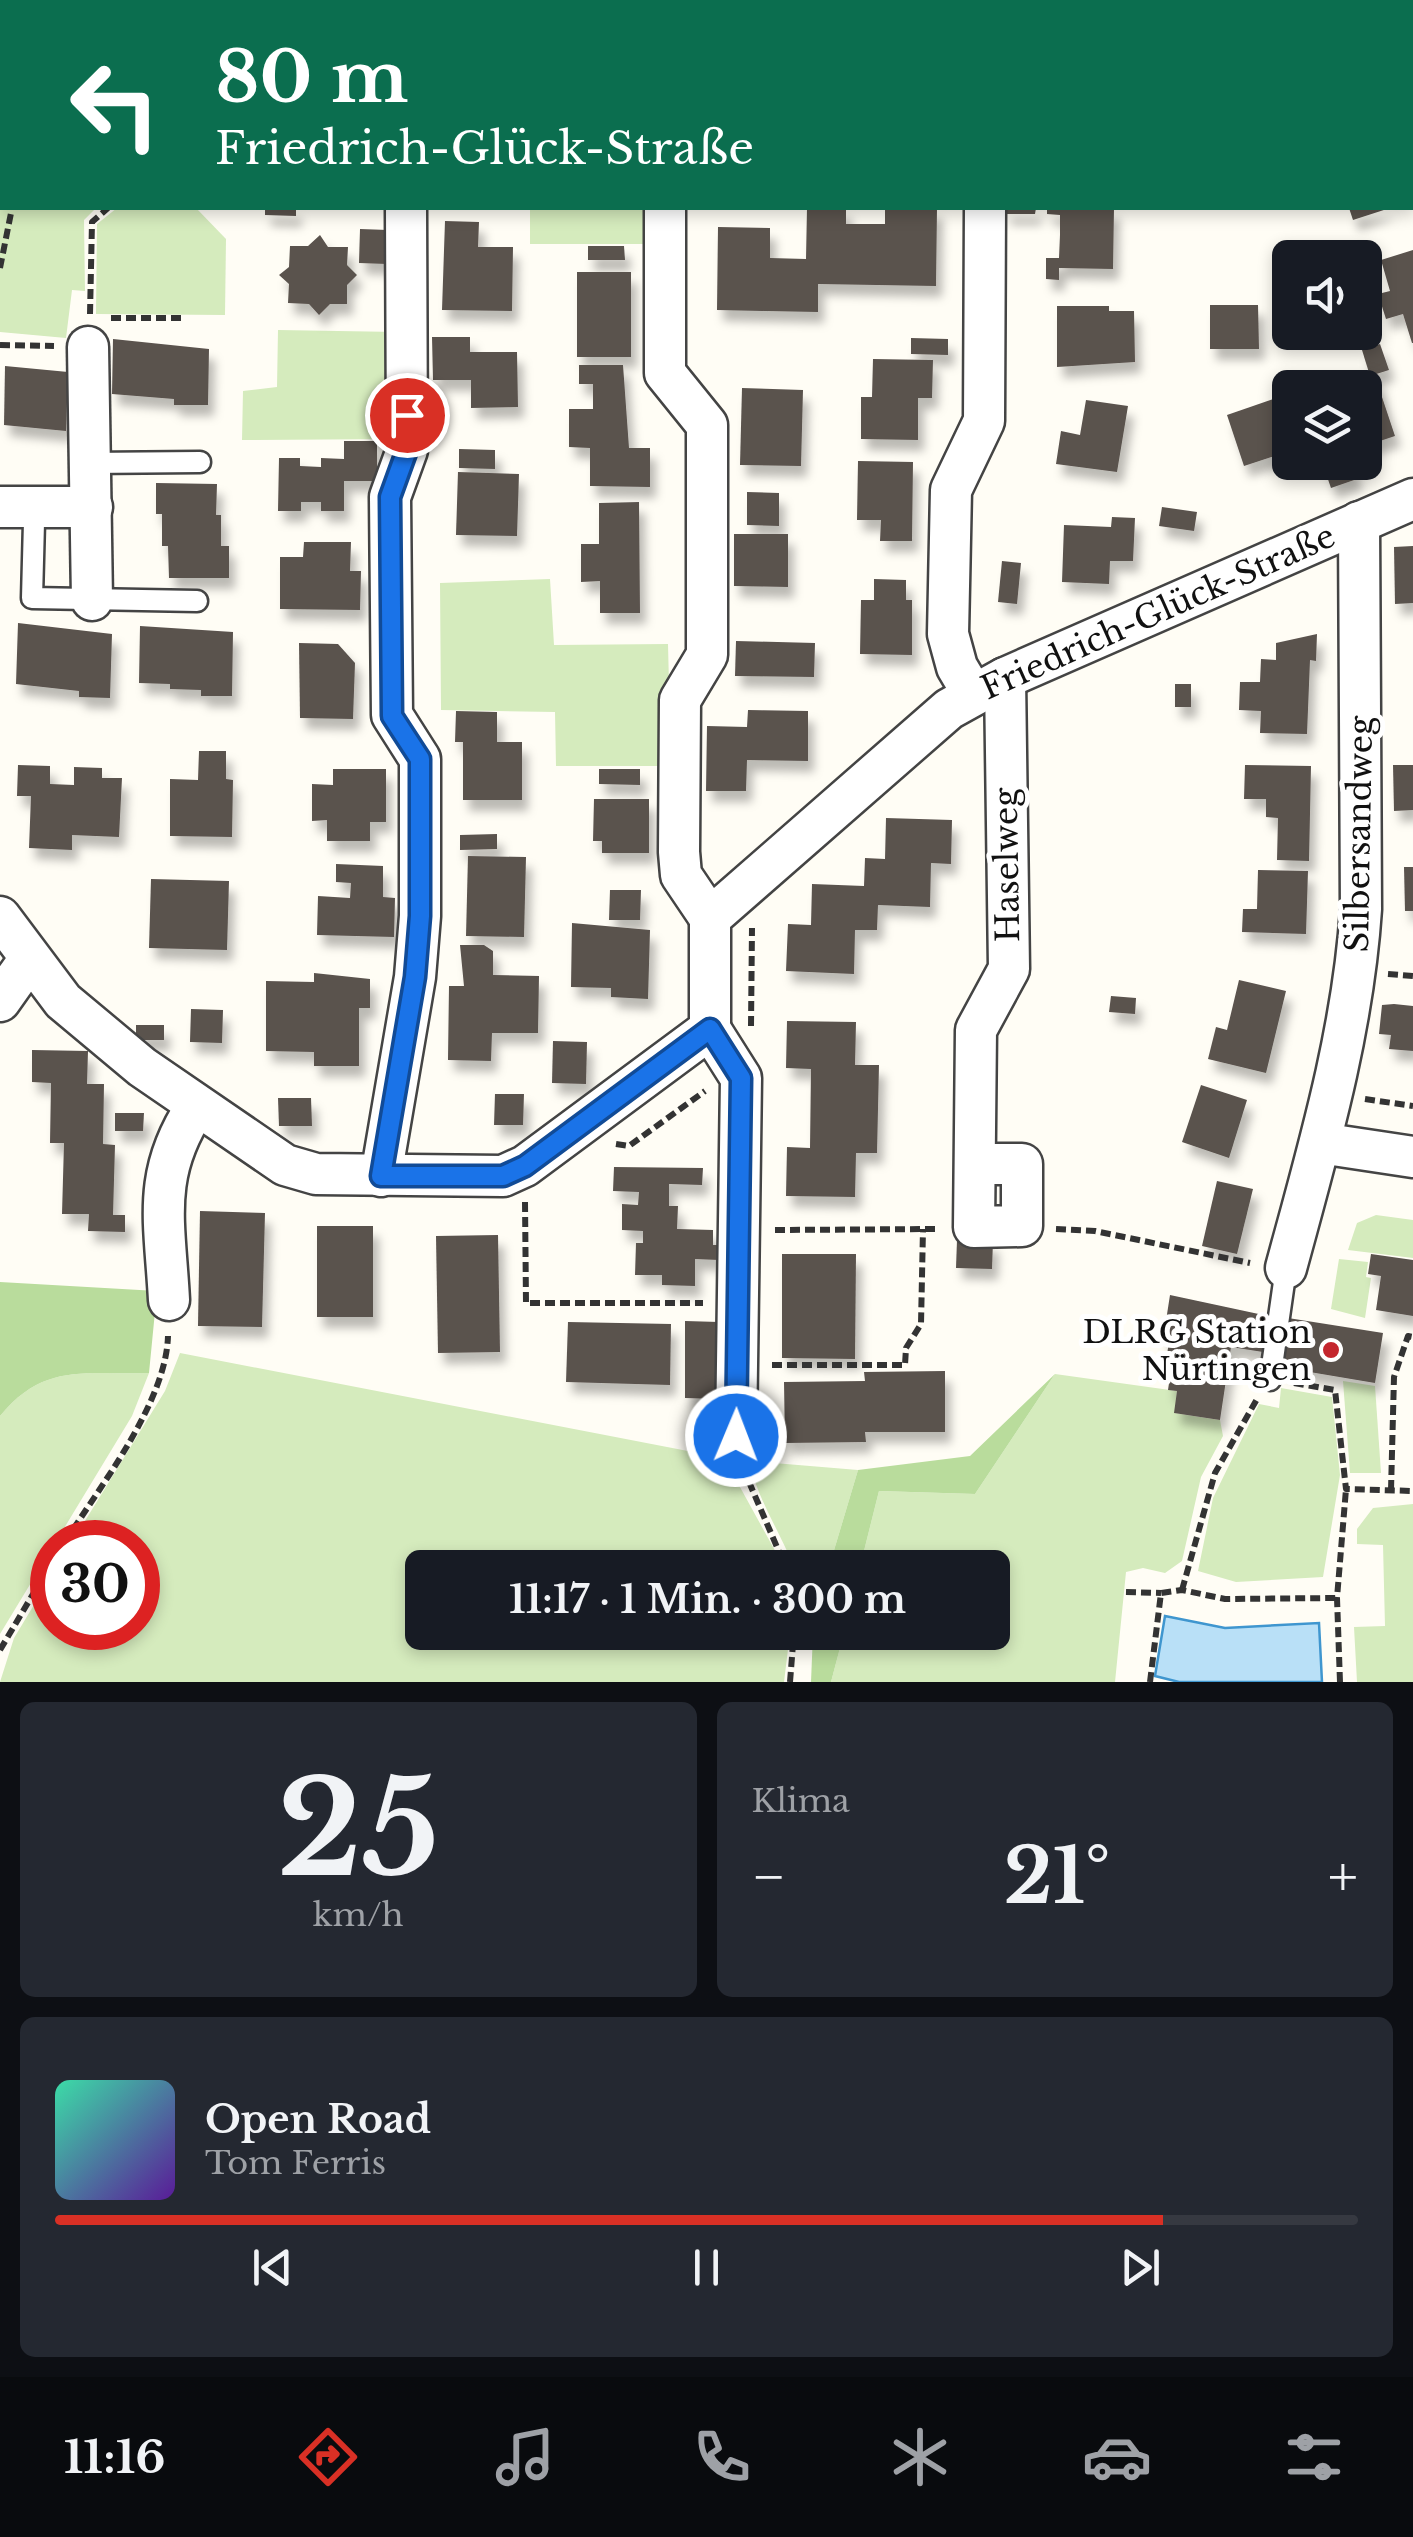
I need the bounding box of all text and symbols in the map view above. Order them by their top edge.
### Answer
text: 80 m [215,34,408,121]
icon: left [50,40,180,170]
text: Friedrich-Glück-Straße [215,120,754,176]
map controls [1272,240,1382,480]
button: sound [1272,240,1382,350]
button: layers [1272,370,1382,480]
pin [365,373,450,458]
icon: arrive [380,388,435,443]
street label: Friedrich-Glück-Straße [975,516,1341,708]
street label: Silbersandweg [1337,715,1381,953]
street label: Haselweg [986,787,1028,943]
place label: DLRG Station Nürtingen [1082,1312,1311,1389]
marker: DLRG Station Nürtingen [1320,1339,1342,1361]
position arrow [684,1384,788,1488]
speed limit sign: 30 [30,1520,160,1650]
text: 11:17 · 1 Min. · 300 m [509,1576,906,1623]
text: 25 [277,1749,439,1910]
text: Klima [752,1781,850,1821]
text: 21° [1004,1830,1110,1923]
text: − [752,1843,786,1911]
text: + [1328,1843,1358,1911]
text: km/h [313,1895,404,1935]
text: Open Road [205,2096,431,2143]
text: Tom Ferris [205,2143,386,2183]
icon: previous [245,2240,300,2295]
icon: pause [679,2240,734,2295]
icon: next [1113,2240,1168,2295]
icon: directions [293,2422,363,2492]
icon: music [490,2422,560,2492]
icon: phone [687,2422,757,2492]
icon: climate [885,2422,955,2492]
icon: car [1082,2422,1152,2492]
icon: filters [1279,2422,1349,2492]
text: 11:16 [64,2429,166,2485]

